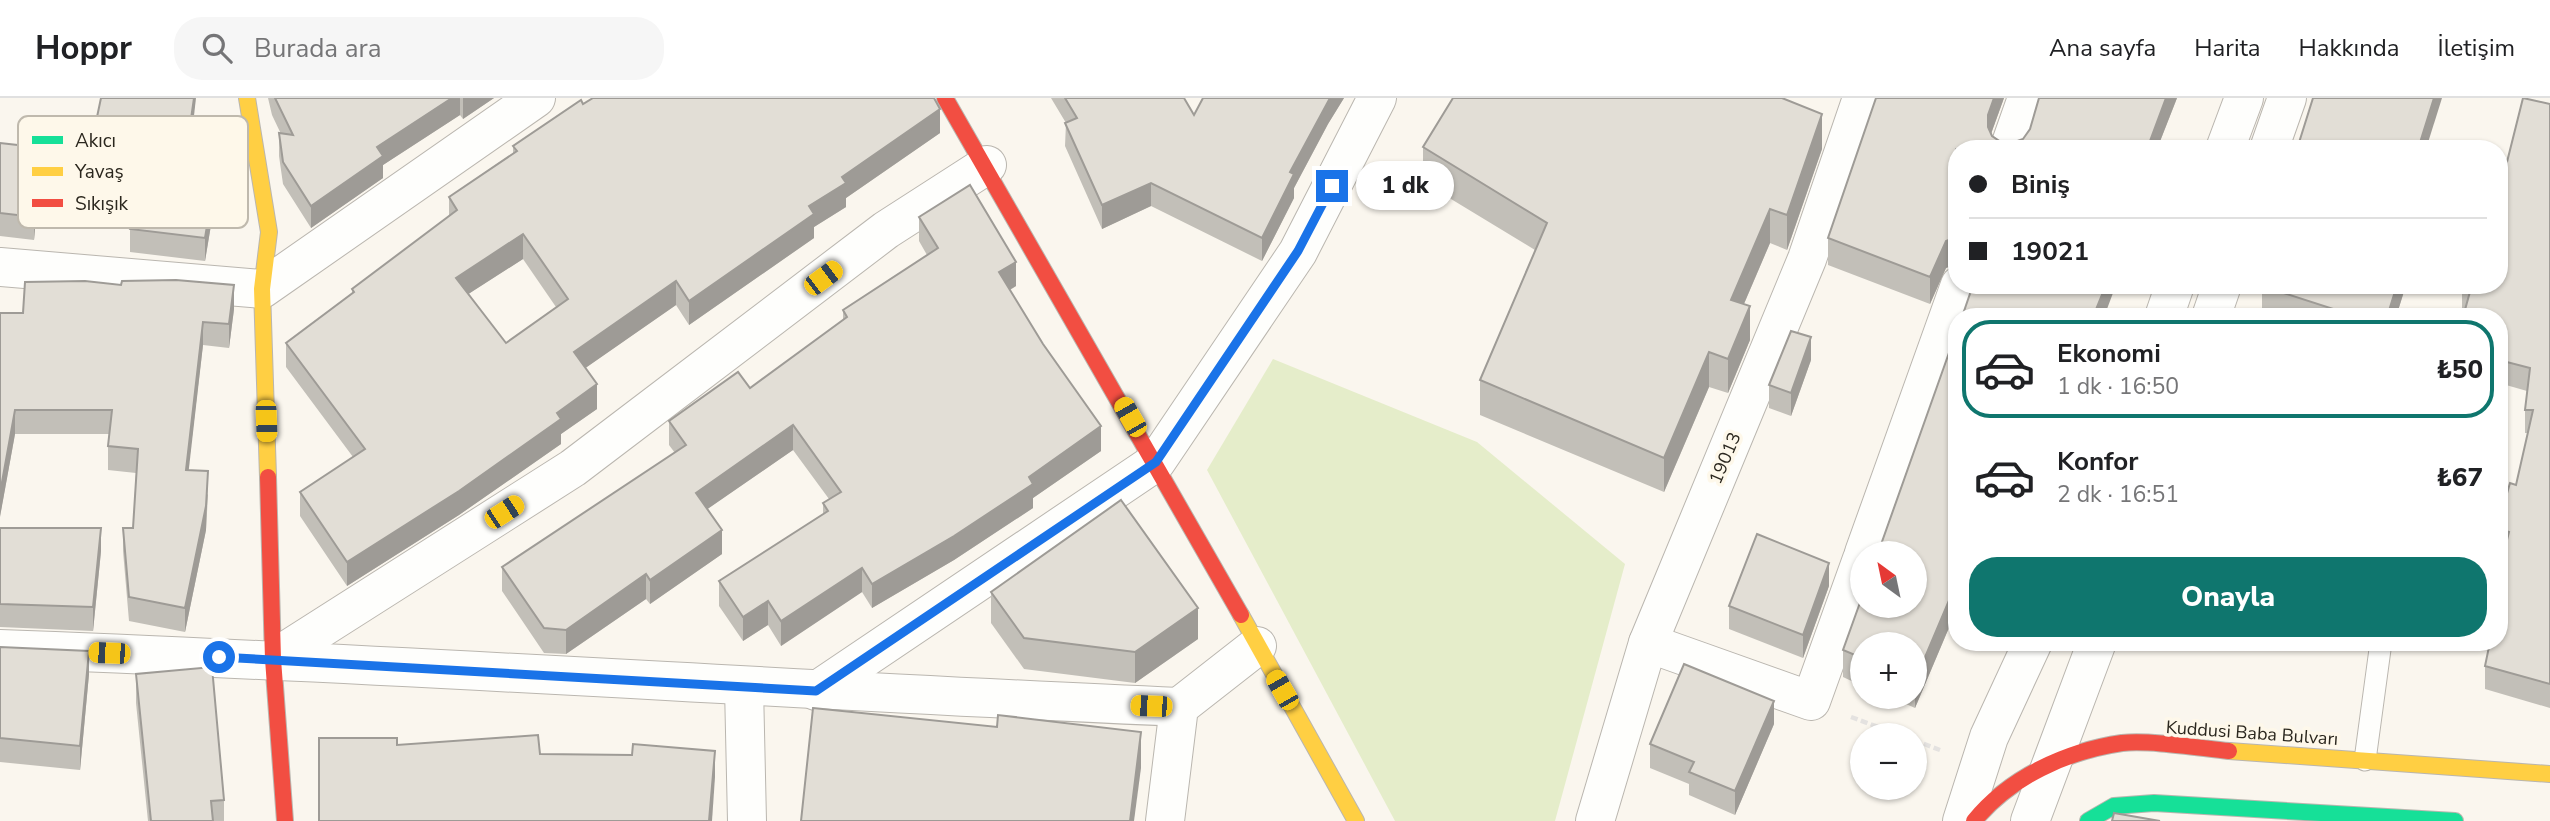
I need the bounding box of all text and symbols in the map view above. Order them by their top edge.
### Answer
search box [174,17,664,80]
text: Hoppr [35,26,132,71]
icon: search [198,29,236,67]
text: Burada ara [254,31,382,66]
text: Ana sayfa [2049,32,2156,64]
text: Harita [2194,32,2261,64]
text: Hakkında [2299,32,2399,64]
text: İletişim [2437,32,2515,64]
legend [18,116,248,228]
text: Akıcı [75,128,116,154]
text: Yavaş [74,159,124,185]
callout: 1 dk [1356,162,1454,210]
text: Biniş [2011,167,2070,202]
route end [1316,170,1348,202]
text: 1 dk [1381,170,1429,201]
text: Sıkışık [75,191,129,217]
text: 19021 [2011,234,2089,269]
car [800,257,847,299]
text: Ekonomi [2057,336,2161,371]
icon: car [1973,338,2036,401]
text: ₺50 [2436,352,2483,387]
text: 1 dk · 16:50 [2057,371,2179,402]
car [1111,394,1150,440]
car [255,400,278,442]
street label: 19013 [1703,428,1747,488]
text: Konfor [2057,444,2138,479]
icon: car [1973,446,2036,509]
text: ₺67 [2436,460,2483,495]
text: 2 dk · 16:51 [2057,479,2179,510]
car [481,492,528,532]
north arrow [1850,541,1927,618]
map controls [1850,541,1927,800]
button: Onayla [1969,557,2487,637]
button: + [1850,632,1927,709]
route start [203,641,235,673]
car [88,642,131,664]
car [1263,667,1302,713]
car [1130,695,1173,717]
street label: Kuddusi Baba Bulvarı [2165,715,2339,751]
button: − [1850,723,1927,800]

